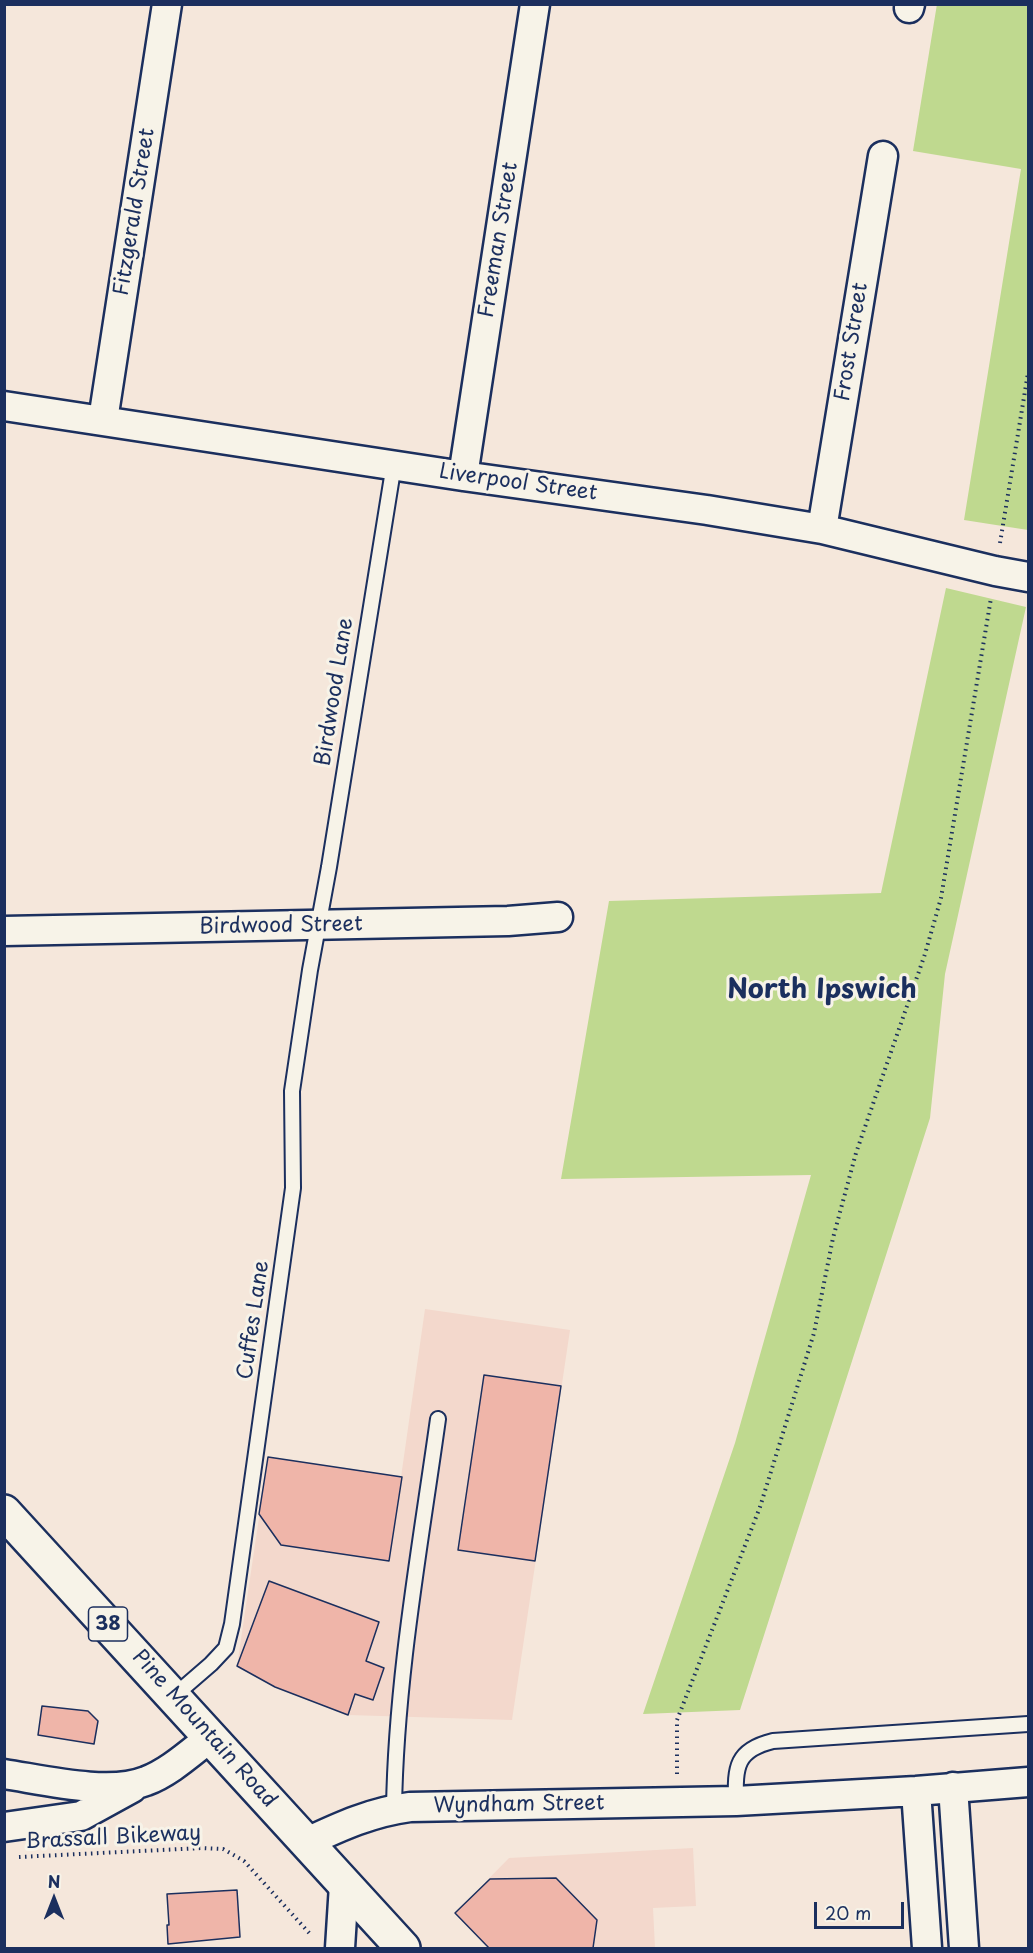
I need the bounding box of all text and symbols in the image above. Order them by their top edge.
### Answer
street label: Fitzgerald Street [109,127,161,297]
street label: Freeman Street [474,160,524,320]
street label: Frost Street [830,281,874,403]
street label: Liverpool Street [437,459,599,507]
street label: Birdwood Lane [311,616,359,768]
street label: Birdwood Street [199,912,363,940]
district label: North Ipswich [727,975,917,1007]
street label: Cuffes Lane [233,1259,275,1381]
road number: 38 [88,1607,128,1641]
street label: Pine Mountain Road [126,1645,282,1813]
street label: Wyndham Street [433,1791,605,1819]
street label: Brassall Bikeway [24,1821,202,1855]
north arrow [24,1869,84,1929]
text: N [48,1869,60,1893]
scale bar [817,1890,907,1928]
text: 20 m [825,1899,871,1926]

